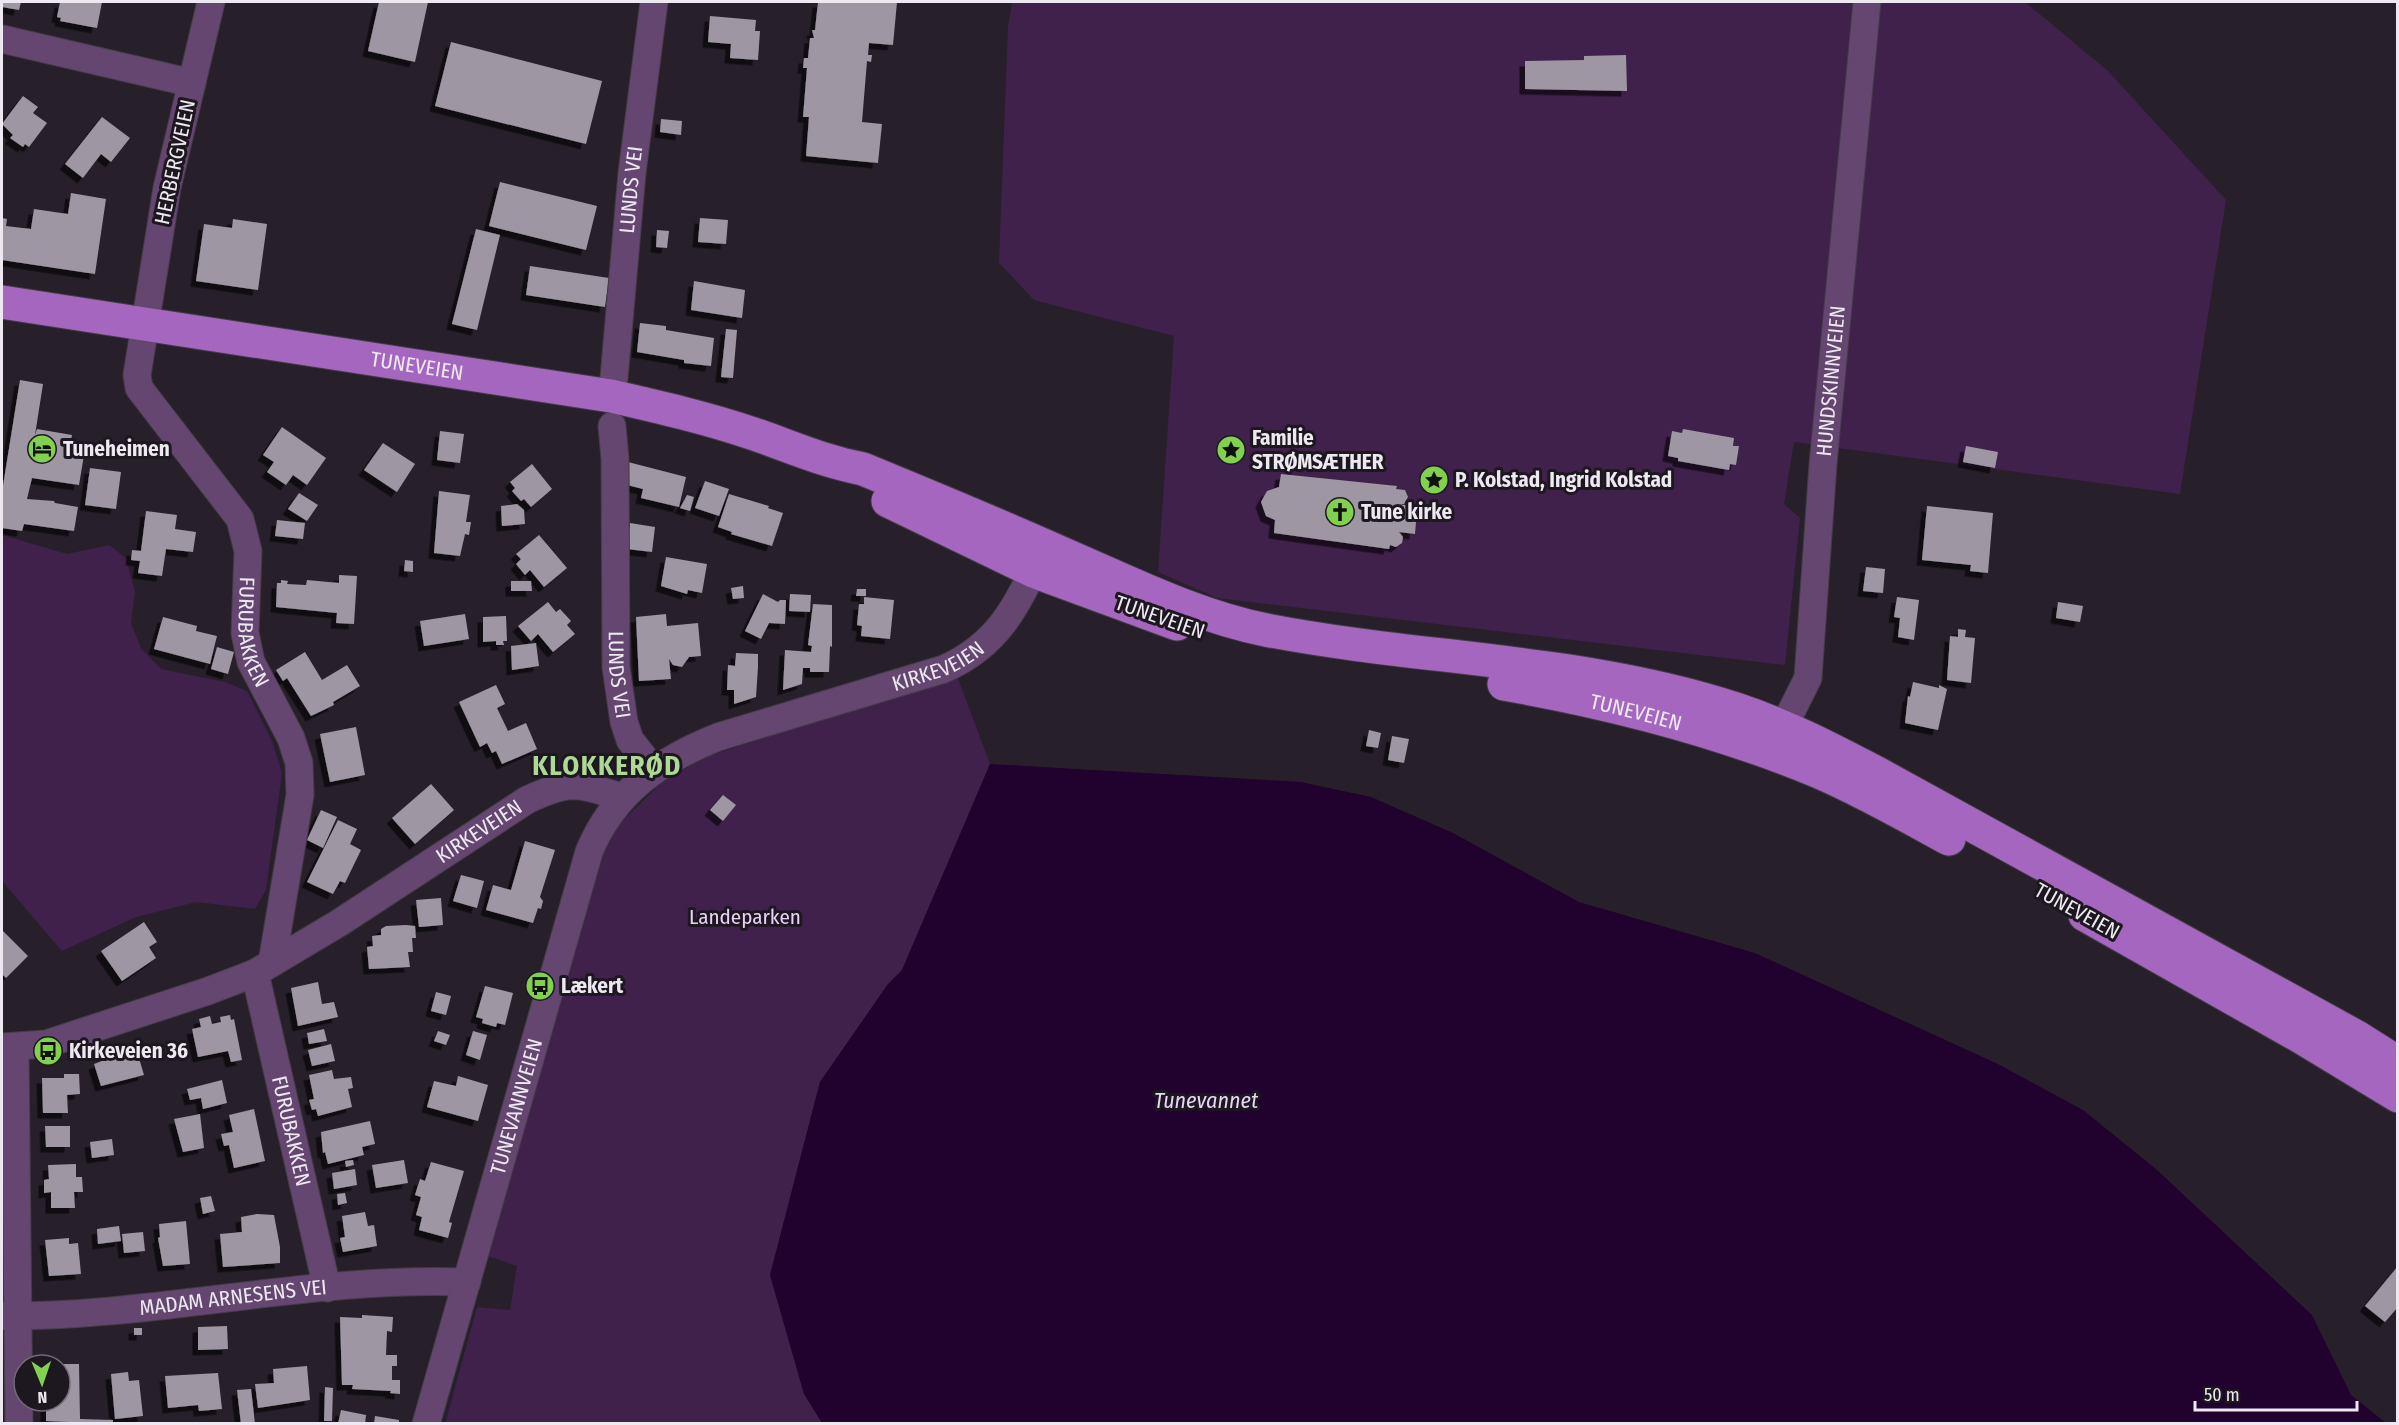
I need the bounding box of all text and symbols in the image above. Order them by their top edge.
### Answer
street label: HERBERGVEIEN [149,97,201,227]
street label: LUNDS VEI [614,145,648,234]
street label: HUNDSKINNVEIEN [1811,304,1851,457]
street label: TUNEVEIEN [369,346,465,386]
place label: Familie STRØMSÆTHER [1252,425,1384,475]
hotel icon: Tuneheimen [26,433,58,465]
place icon: Familie STRØMSÆTHER [1215,434,1247,466]
place label: Tuneheimen [63,436,170,462]
place icon: P. Kolstad, Ingrid Kolstad [1418,464,1450,496]
place label: P. Kolstad, Ingrid Kolstad [1455,467,1672,493]
church icon: Tune kirke [1324,496,1356,528]
place label: Tune kirke [1361,499,1453,525]
street label: FURUBAKKEN [232,576,275,692]
street label: TUNEVEIEN [1112,590,1208,644]
street label: LUNDS VEI [603,631,636,720]
street label: KIRKEVEIEN [889,636,990,697]
street label: TUNEVEIEN [1588,689,1685,737]
district label: KLOKKERØD [532,750,682,782]
street label: KIRKEVEIEN [431,794,527,869]
street label: TUNEVEIEN [2030,877,2124,945]
park label: Landeparken [689,904,801,930]
bus stop icon: Lækert [524,970,556,1002]
place label: Lækert [561,973,624,999]
bus stop icon: Kirkeveien 36 [32,1035,64,1067]
street label: TUNEVANNVEIEN [485,1036,548,1178]
place label: Kirkeveien 36 [69,1038,188,1064]
street label: FURUBAKKEN [266,1073,316,1189]
water label: Tunevannet [1154,1087,1259,1114]
street label: MADAM ARNESENS VEI [138,1274,328,1321]
north arrow [12,1353,72,1413]
scale bar [2195,1374,2357,1412]
text: 50 m [2204,1384,2240,1406]
text: N [37,1388,48,1407]

